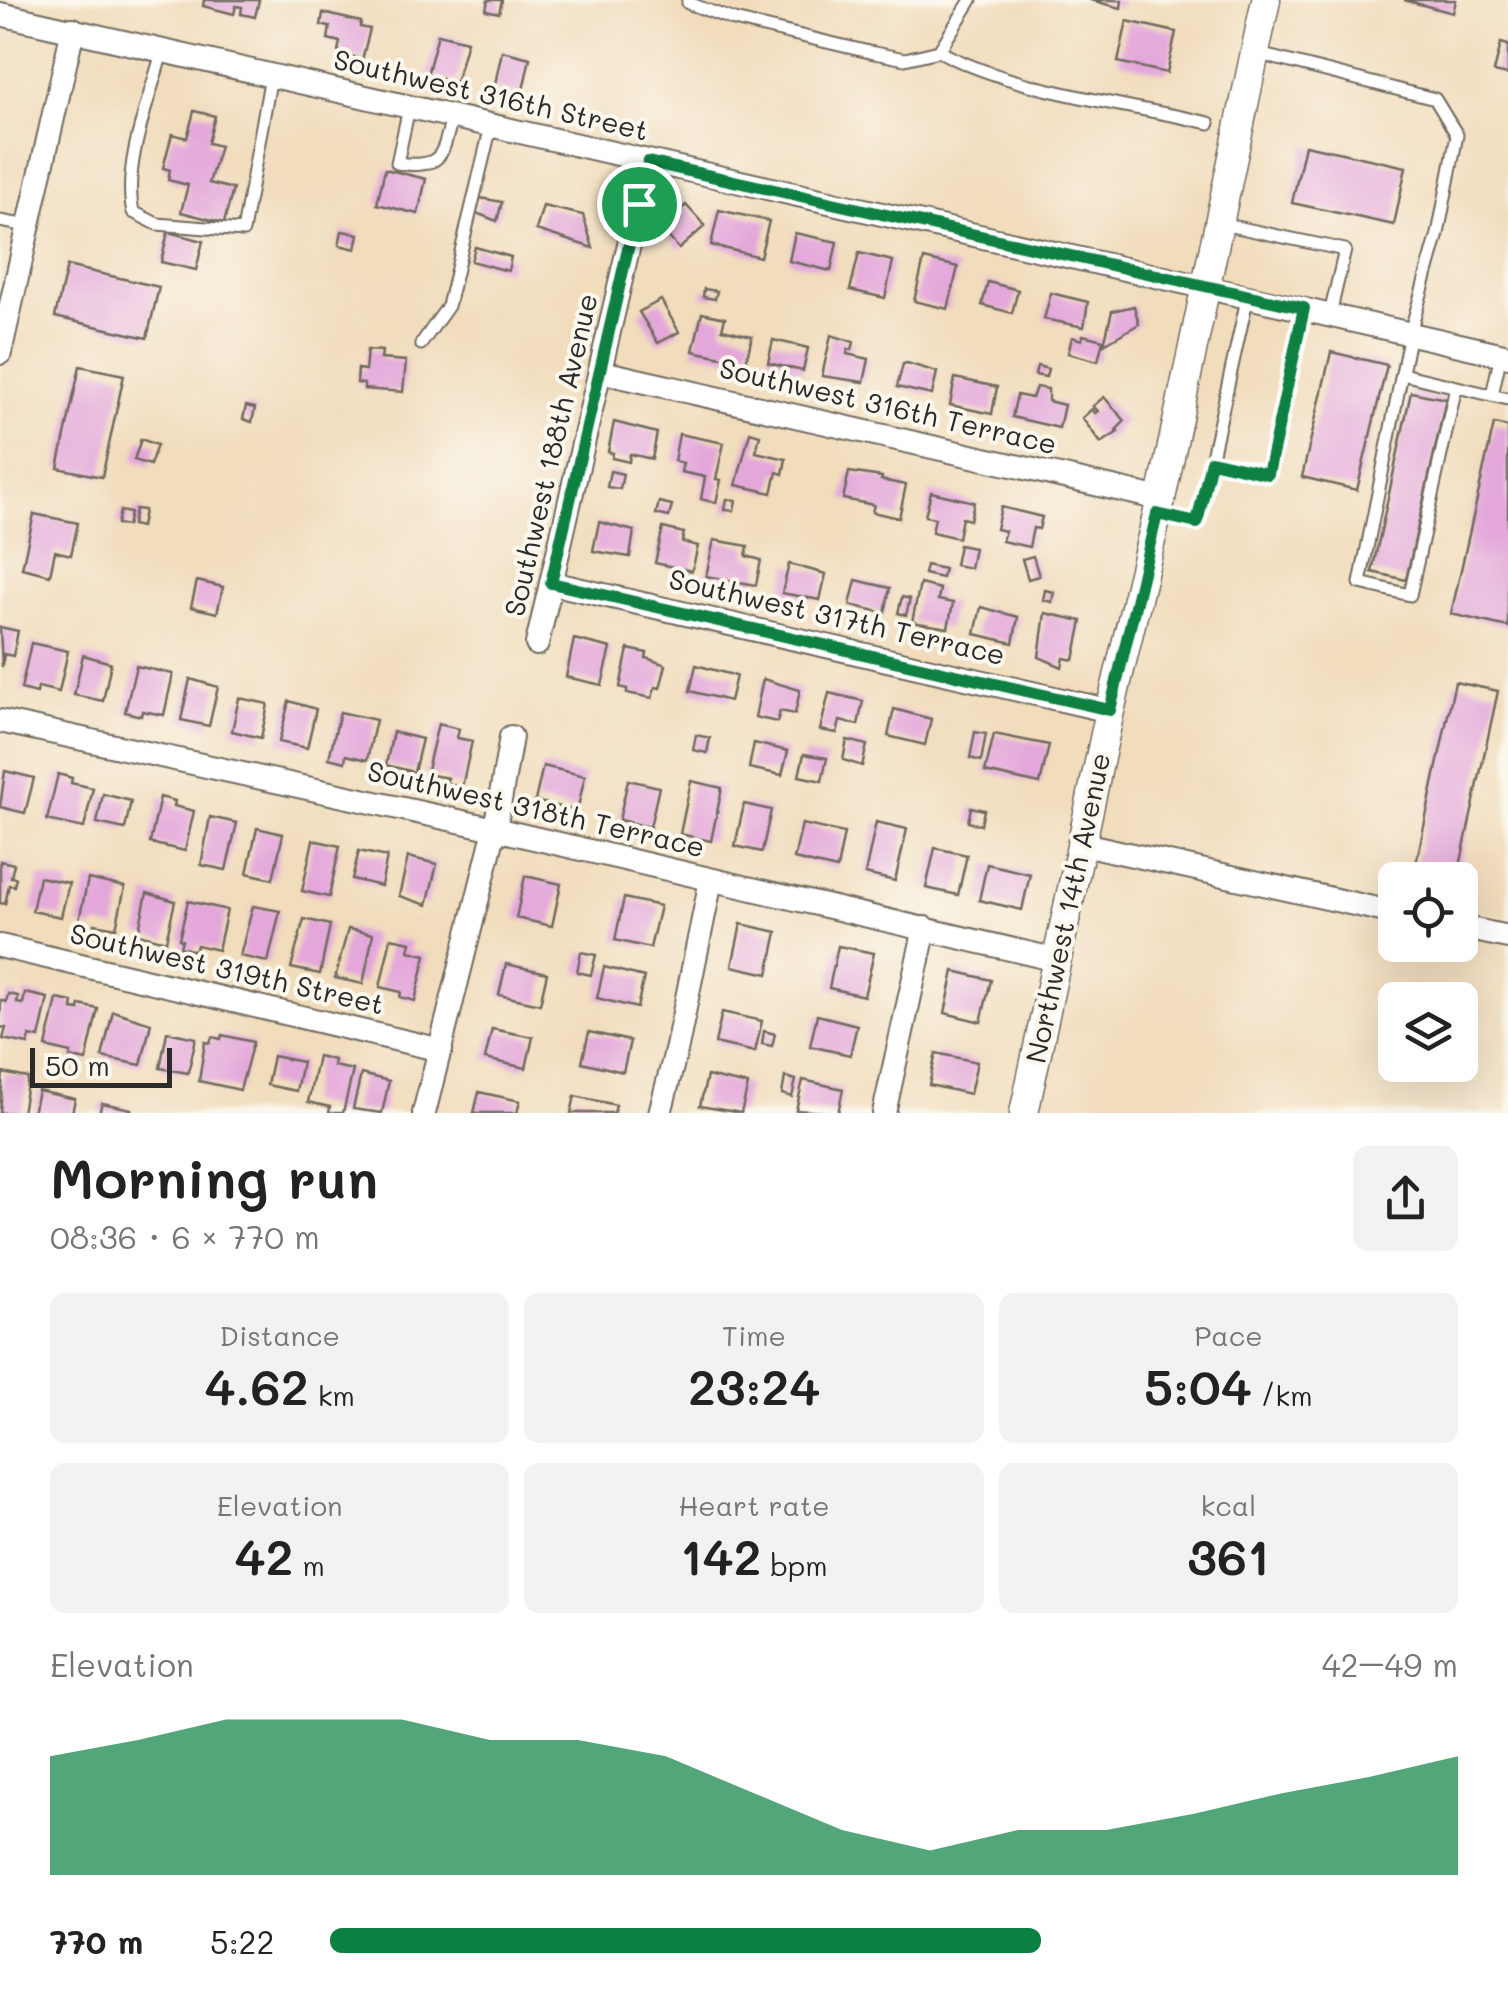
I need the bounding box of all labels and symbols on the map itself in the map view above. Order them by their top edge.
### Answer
street label: Southwest 316th Street [330,40,652,148]
pin [597,162,682,247]
street label: Southwest 188th Avenue [495,290,605,620]
street label: Southwest 316th Terrace [716,349,1060,461]
street label: Southwest 317th Terrace [666,560,1009,672]
street label: Northwest 14th Avenue [1017,749,1118,1066]
street label: Southwest 318th Terrace [364,752,708,864]
street label: Southwest 319th Street [67,914,388,1022]
scale bar [30,1043,172,1088]

